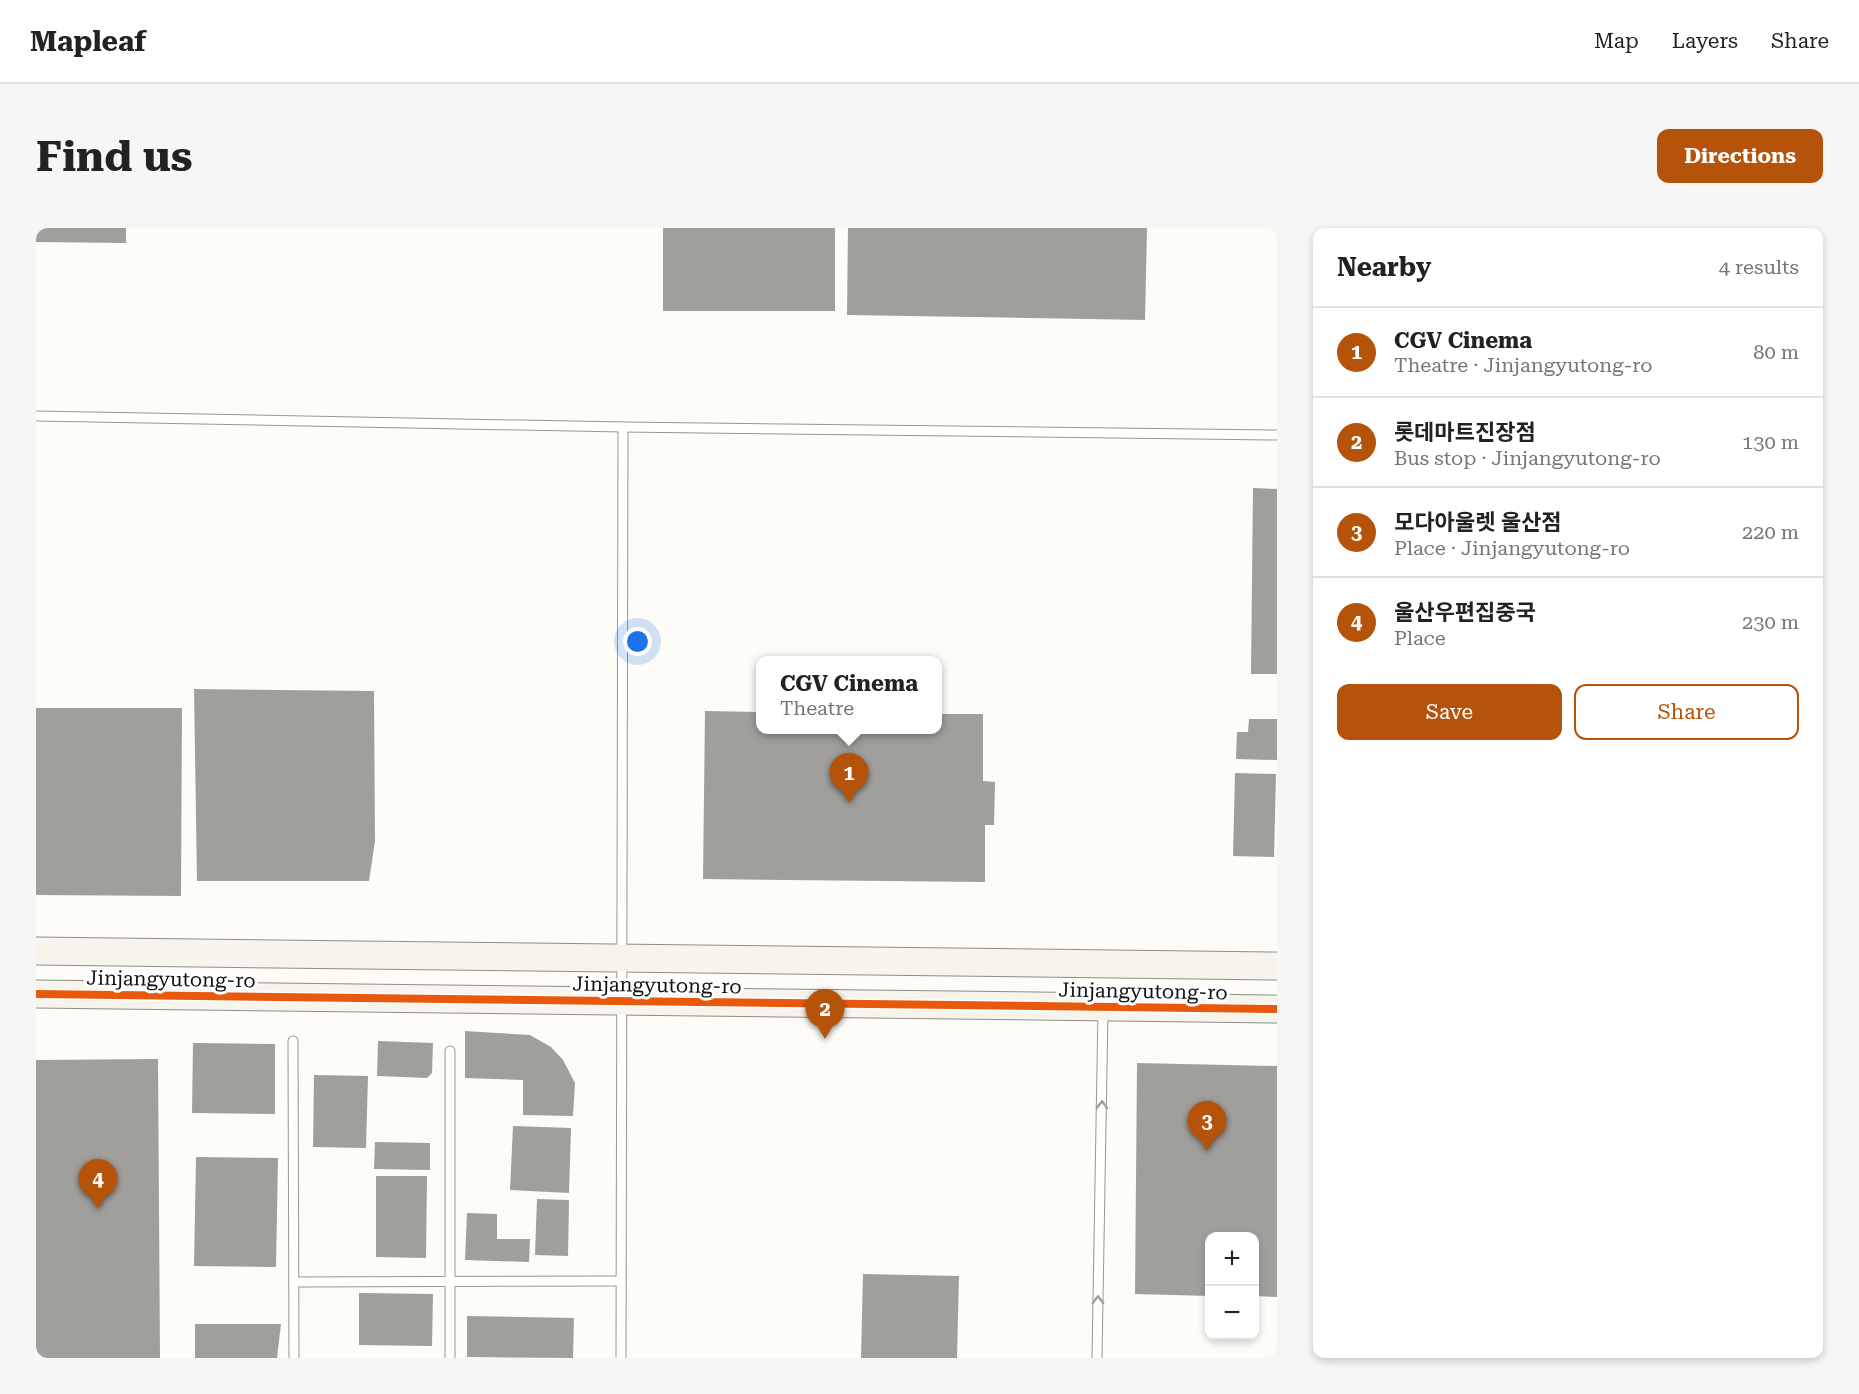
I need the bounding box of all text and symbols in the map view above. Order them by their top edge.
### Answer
text: Mapleaf [30,25,146,58]
text: Map [1594,29,1639,53]
text: Layers [1672,29,1738,53]
text: Share [1771,29,1829,53]
button: Directions [1657,129,1823,183]
text: Find us [36,132,193,181]
text: Nearby [1337,252,1431,282]
text: 4 results [1719,255,1799,279]
text: CGV Cinema [1394,328,1532,353]
text: 1 [1351,340,1362,364]
text: 80 m [1753,340,1799,364]
text: Theatre · Jinjangyutong-ro [1394,353,1653,377]
text: 롯데마트진장점 [1394,420,1536,445]
text: 2 [1351,430,1362,454]
text: 130 m [1742,430,1799,454]
text: Bus stop · Jinjangyutong-ro [1394,446,1661,470]
text: 모다아울렛 울산점 [1394,510,1562,535]
text: 3 [1351,520,1362,544]
text: 220 m [1742,520,1799,544]
text: Place · Jinjangyutong-ro [1394,536,1630,560]
text: 울산우편집중국 [1394,600,1536,625]
text: 4 [1351,610,1362,634]
text: 230 m [1742,610,1799,634]
text: Place [1394,626,1446,650]
your location [623,627,652,656]
popup [756,656,942,734]
text: CGV Cinema [780,671,918,696]
button: Save [1337,684,1562,740]
button: Share [1574,684,1799,740]
text: Theatre [780,696,854,720]
pin: 1 [830,754,868,803]
street label: Jinjangyutong-ro [86,966,256,992]
street label: Jinjangyutong-ro [572,972,742,998]
street label: Jinjangyutong-ro [1058,978,1228,1004]
pin: 2 [806,990,844,1039]
one-way arrow [1095,1100,1108,1109]
pin: 3 [1188,1102,1226,1151]
pin: 4 [78,1160,118,1209]
map controls [1205,1232,1259,1340]
button: + [1205,1232,1259,1286]
button: − [1205,1286,1259,1340]
one-way arrow [1092,1295,1104,1304]

